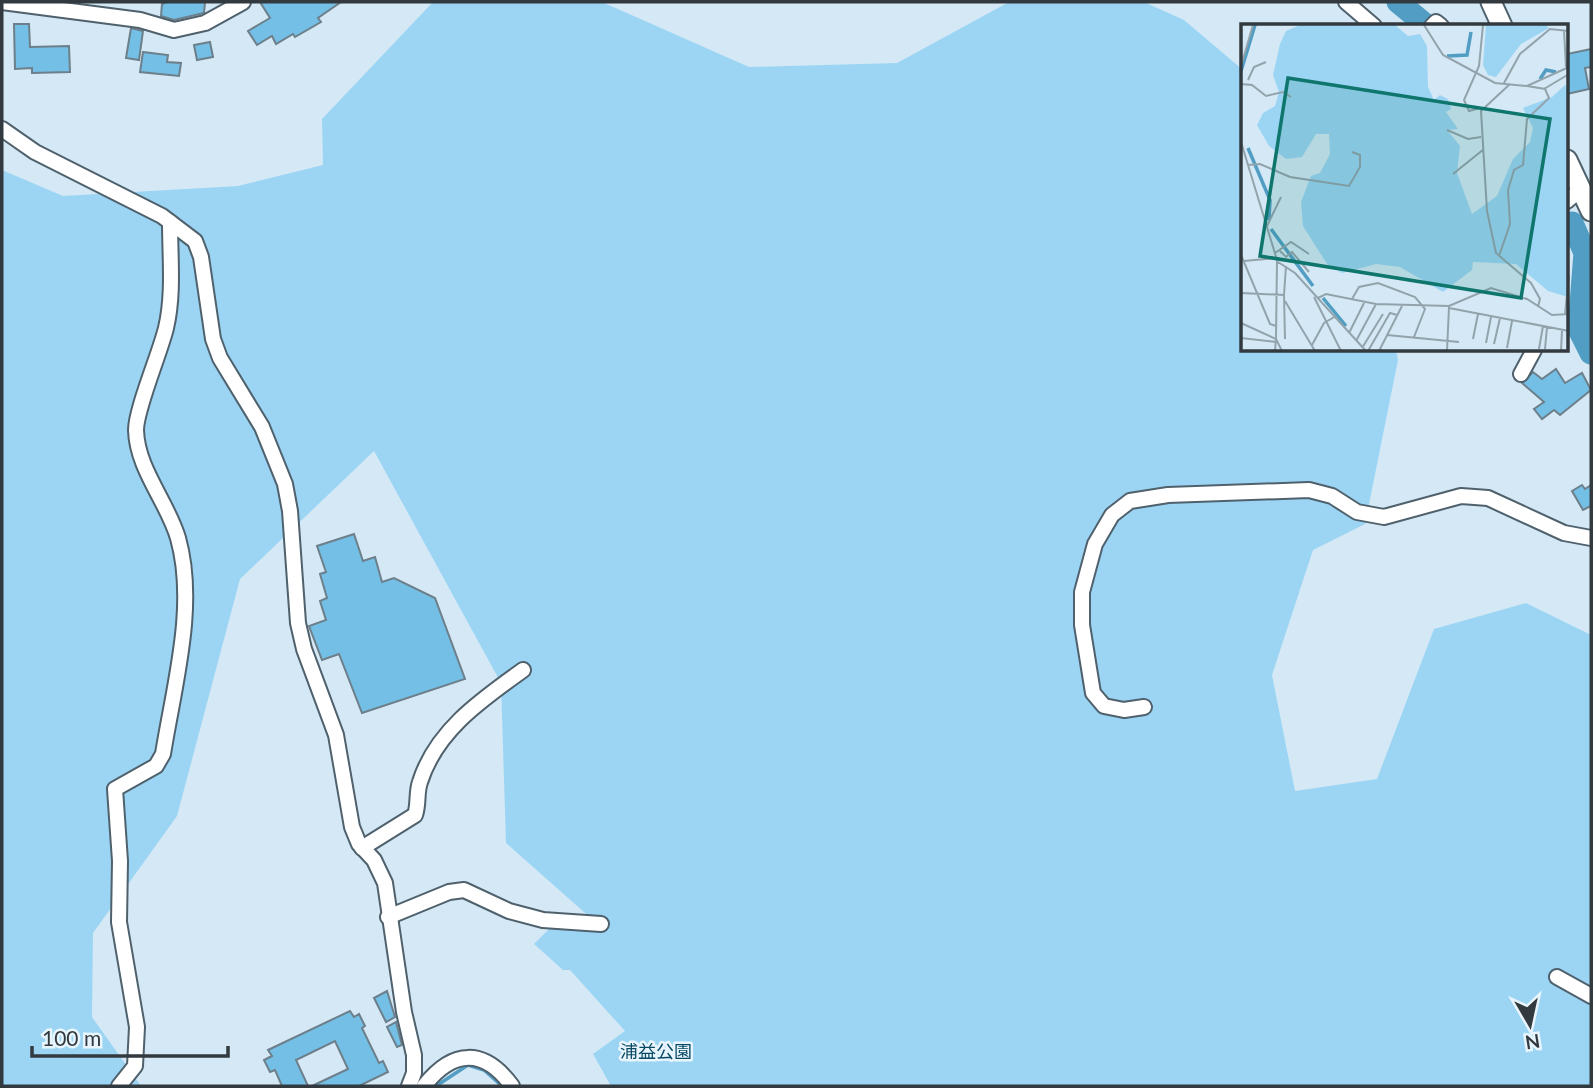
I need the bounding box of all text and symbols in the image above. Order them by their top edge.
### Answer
inset map [1241,24,1568,352]
north arrow [1495,990,1565,1060]
scale bar [32,1014,228,1058]
text: 100 m [42,1025,101,1050]
text: N [1524,1030,1542,1055]
park label: 浦益公園 [620,1040,692,1062]

